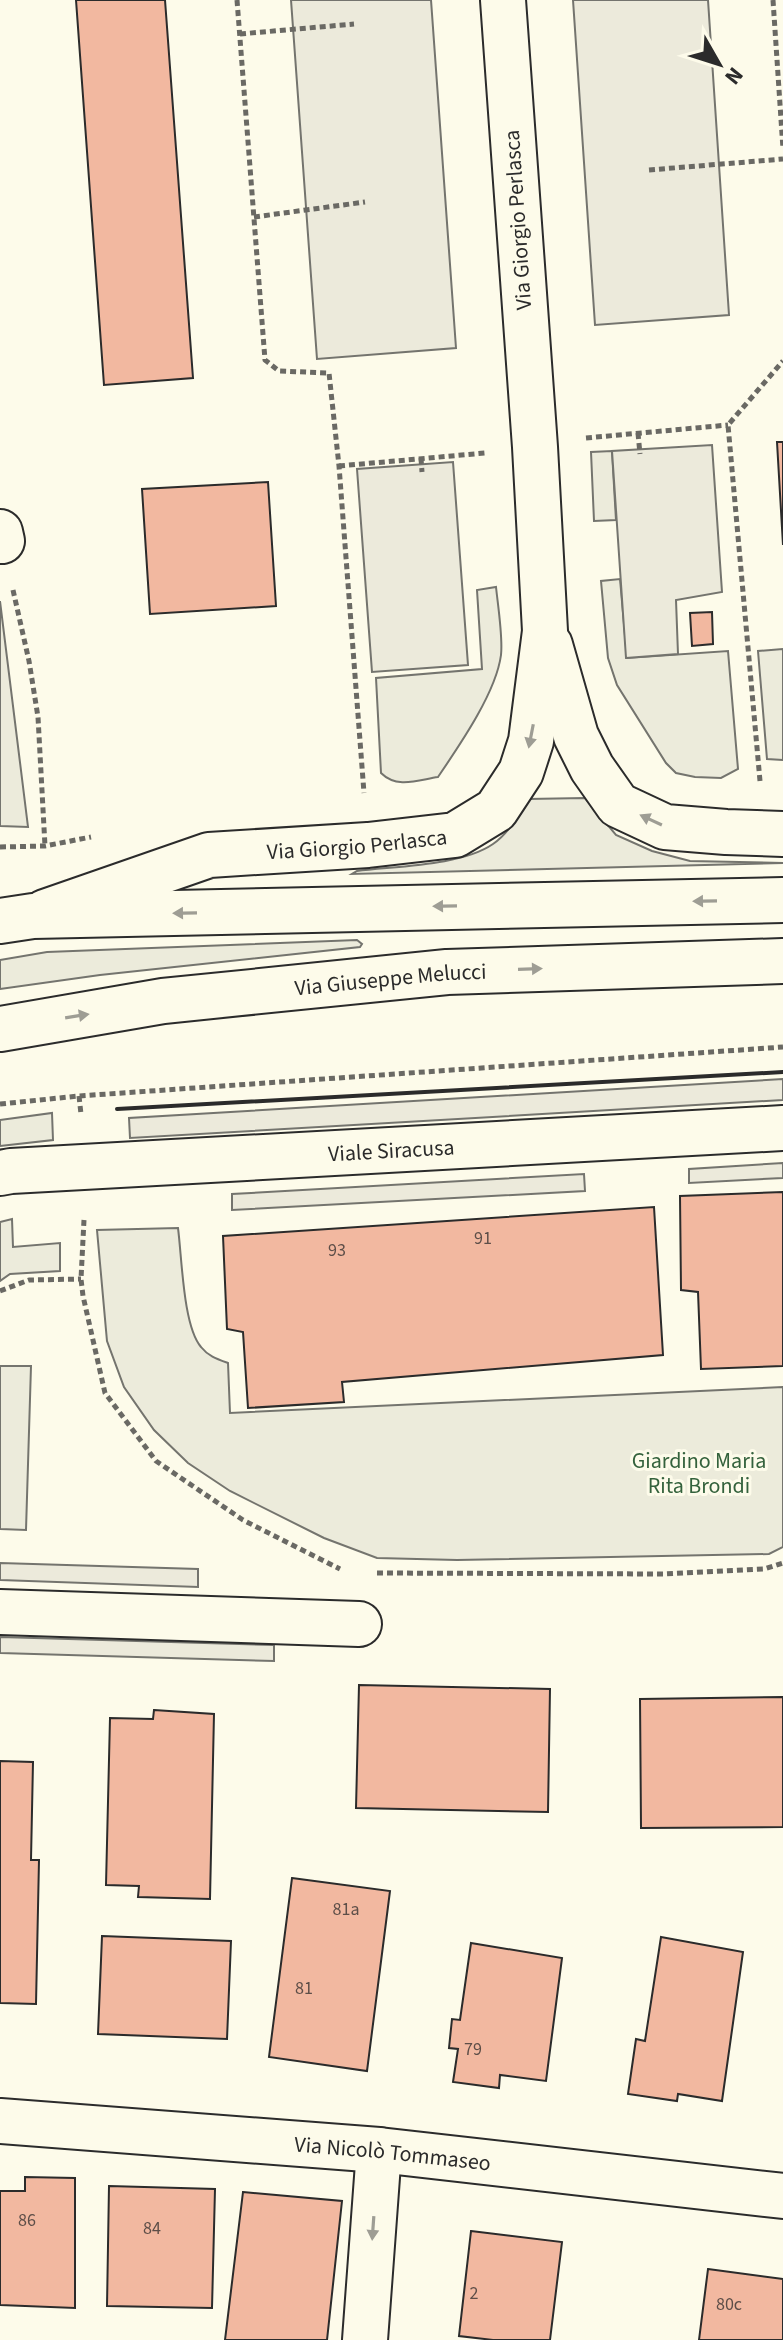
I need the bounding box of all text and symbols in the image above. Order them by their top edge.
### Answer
north arrow [679,24,759,104]
text: N [717,60,751,92]
street label: Via Giorgio Perlasca [496,129,540,311]
one-way arrow [524,724,536,749]
one-way arrow [639,813,662,827]
street label: Via Giorgio Perlasca [266,821,449,868]
one-way arrow [692,895,717,908]
one-way arrow [432,900,457,913]
one-way arrow [172,906,197,919]
street label: Via Giuseppe Melucci [293,956,487,1004]
one-way arrow [518,963,543,976]
one-way arrow [65,1009,90,1021]
street label: Viale Siracusa [327,1131,455,1170]
house number: 91 [474,1226,492,1251]
house number: 93 [328,1238,346,1263]
park label: Giardino Maria Rita Brondi [632,1445,766,1502]
house number: 81a [333,1897,359,1922]
house number: 81 [295,1976,313,2001]
house number: 79 [464,2037,482,2062]
street label: Via Nicolò Tommaseo [293,2129,493,2180]
house number: 86 [18,2208,36,2233]
house number: 84 [143,2216,161,2241]
one-way arrow [366,2216,379,2241]
house number: 2 [470,2281,479,2306]
house number: 80c [716,2292,742,2317]

